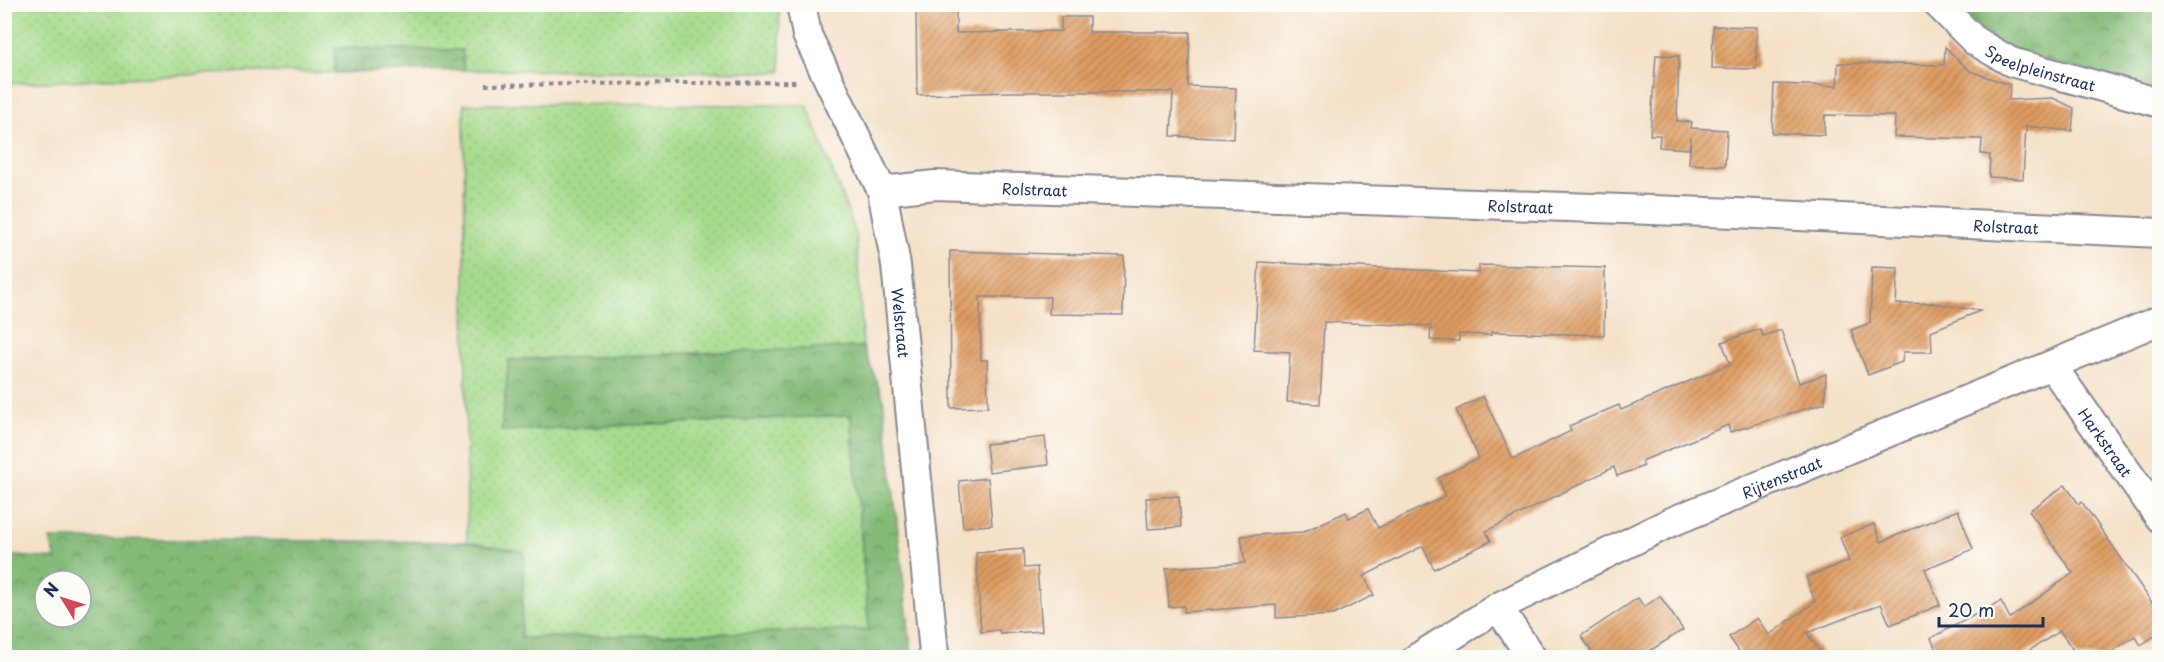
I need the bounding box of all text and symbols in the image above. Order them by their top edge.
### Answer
street label: Speelpleinstraat [1982,38,2098,96]
street label: Rolstraat [1001,176,1068,201]
street label: Rolstraat [1487,193,1554,218]
street label: Rolstraat [1973,213,2039,239]
street label: Welstraat [887,287,917,359]
street label: Harkstraat [2073,402,2138,481]
street label: Rijtenstraat [1738,450,1825,503]
north arrow [33,569,93,629]
text: N [37,577,64,602]
scale bar [1939,590,2042,628]
text: 20 m [1948,596,1994,623]

